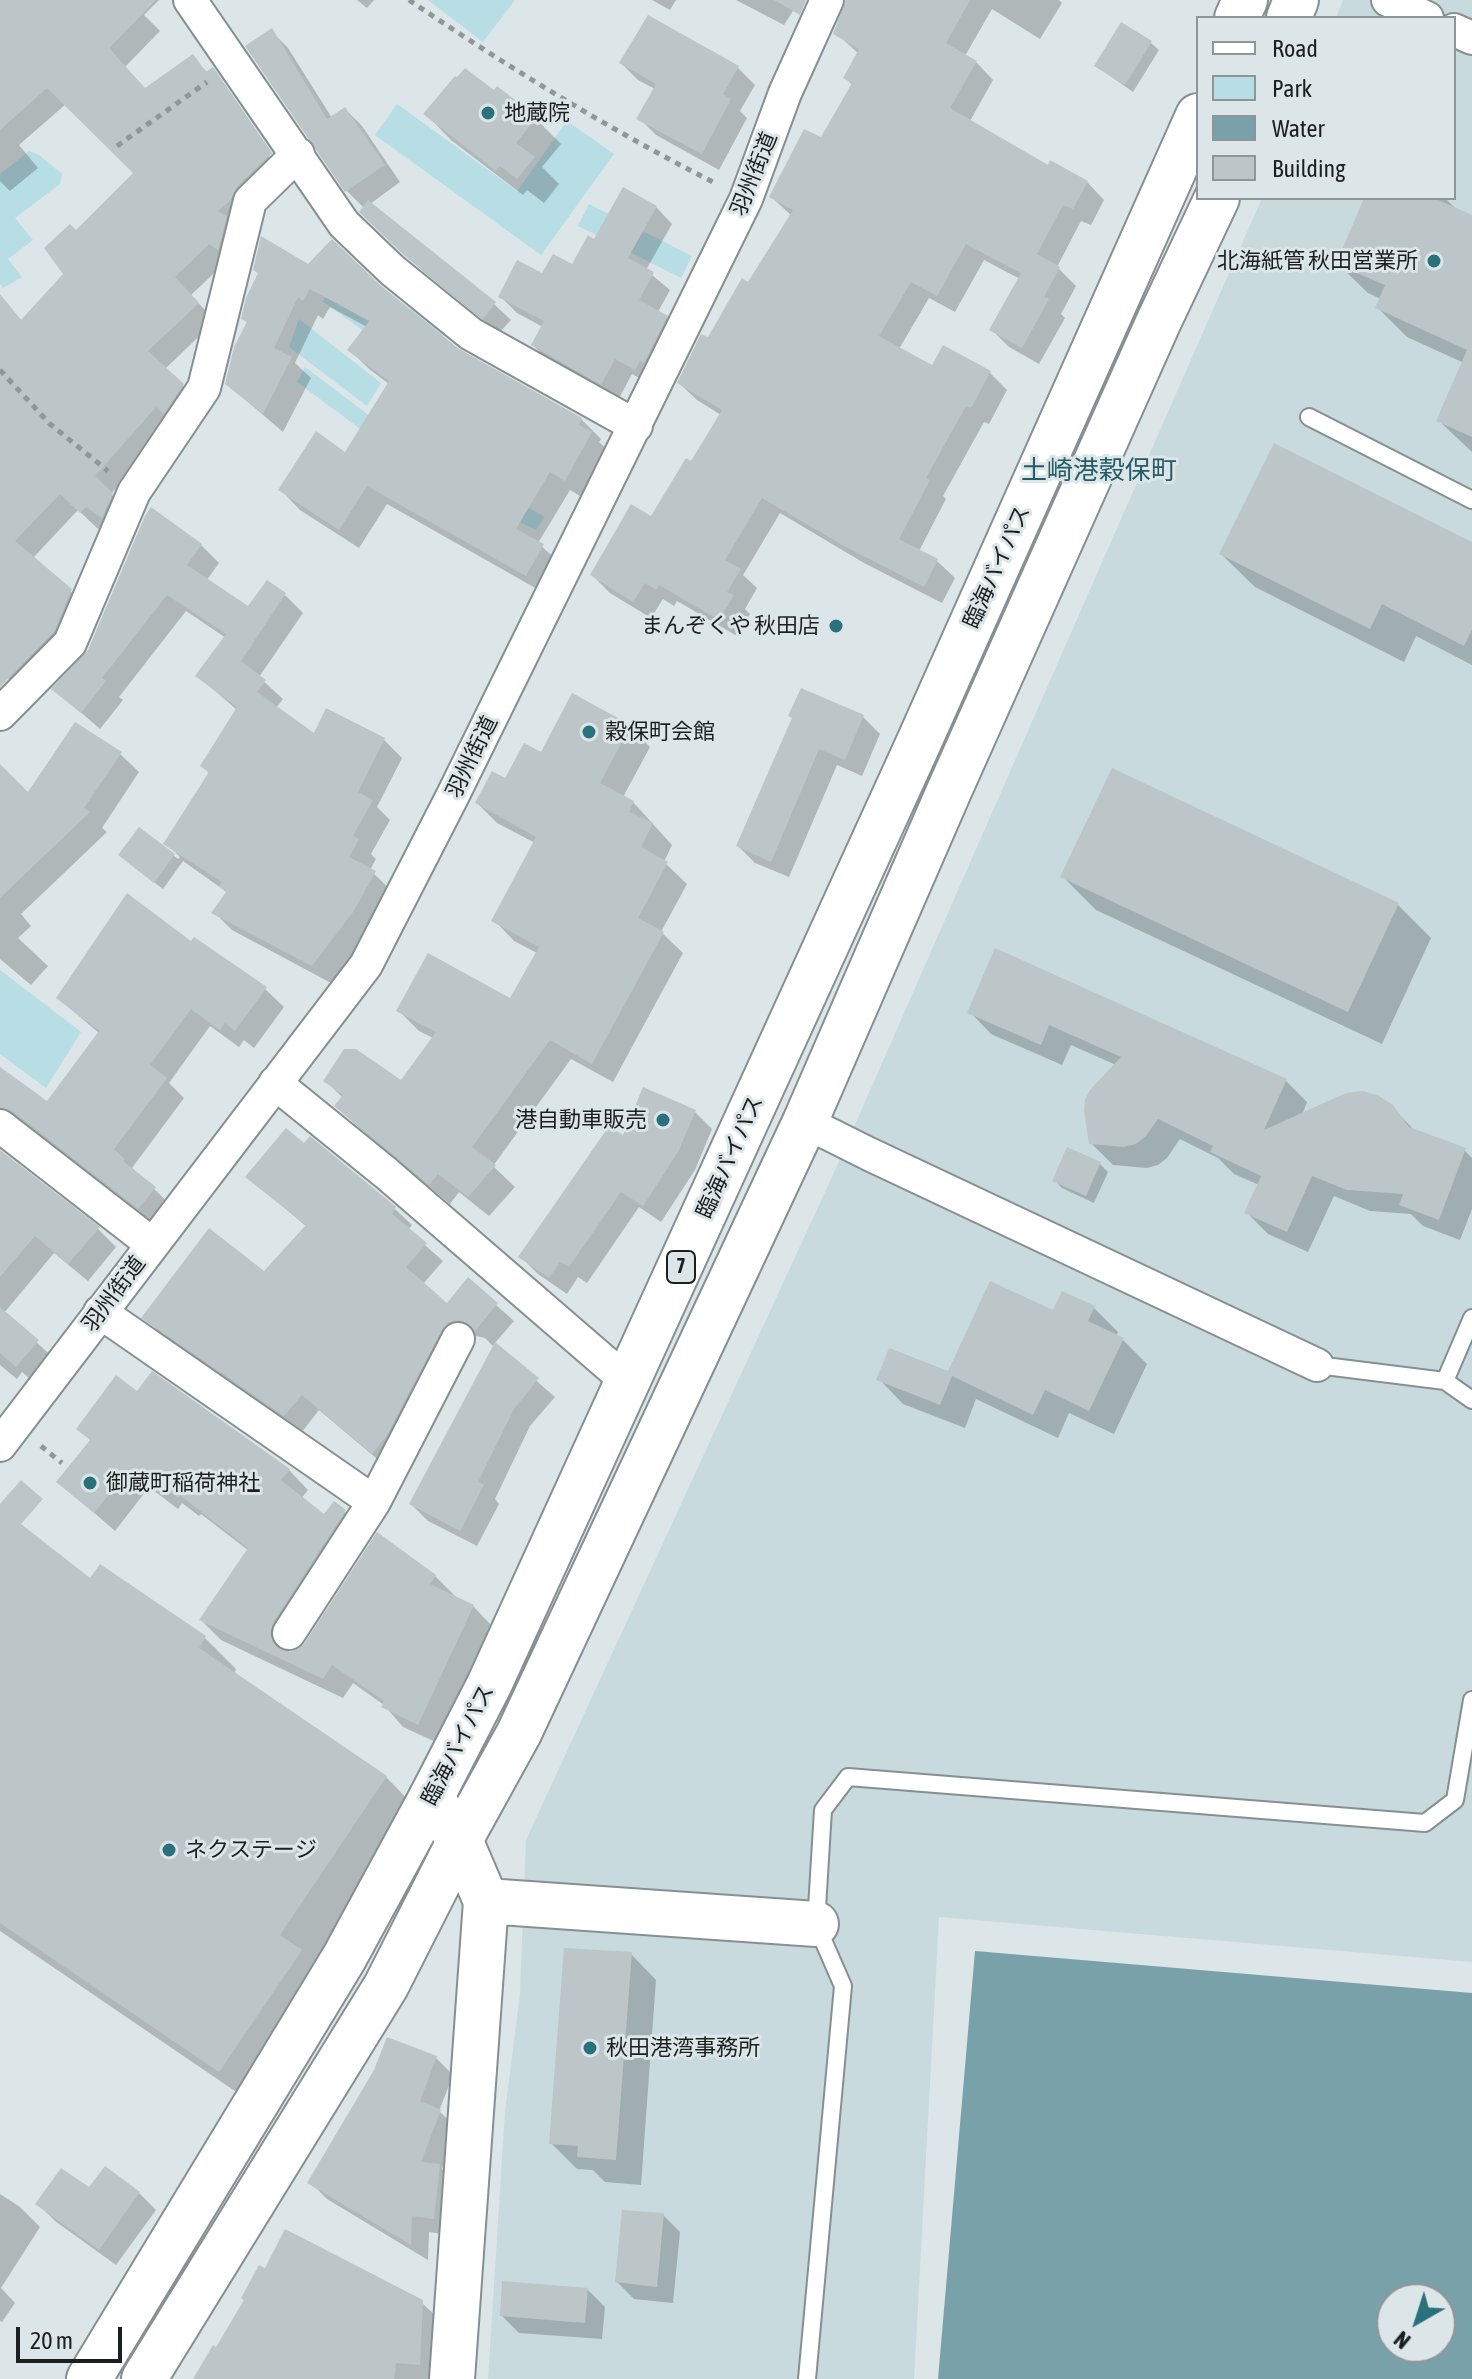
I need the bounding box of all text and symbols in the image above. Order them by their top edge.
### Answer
legend [1196,16,1456,200]
text: Road [1272,35,1318,62]
text: Park [1272,75,1312,102]
place label: 地蔵院 [504,100,570,126]
marker: 地蔵院 [479,104,497,122]
text: Water [1272,115,1325,142]
street label: 羽州街道 [725,128,783,220]
text: Building [1272,155,1345,182]
place label: 北海紙管 秋田営業所 [1217,248,1418,274]
marker: 北海紙管 秋田営業所 [1425,252,1443,270]
district label: 土崎港穀保町 [1021,455,1177,487]
street label: 臨海バイパス [958,501,1036,633]
place label: まんぞくや 秋田店 [641,613,820,639]
marker: まんぞくや 秋田店 [827,617,845,635]
street label: 羽州街道 [441,712,503,802]
place label: 穀保町会館 [605,719,715,745]
marker: 穀保町会館 [580,723,598,741]
street label: 臨海バイパス [691,1091,769,1223]
place label: 港自動車販売 [515,1107,647,1133]
marker: 港自動車販売 [654,1111,672,1129]
street label: 羽州街道 [77,1251,151,1337]
road number: 7 [667,1251,695,1283]
place label: 御蔵町稲荷神社 [106,1470,260,1496]
marker: 御蔵町稲荷神社 [81,1474,99,1492]
street label: 臨海バイパス [416,1680,500,1810]
place label: ネクステージ [185,1837,317,1863]
marker: ネクステージ [160,1841,178,1859]
place label: 秋田港湾事務所 [606,2035,760,2061]
marker: 秋田港湾事務所 [581,2039,599,2057]
north arrow [1376,2283,1456,2363]
scale bar [20,2311,126,2361]
text: N [1389,2326,1415,2354]
text: 20 m [30,2327,73,2354]

